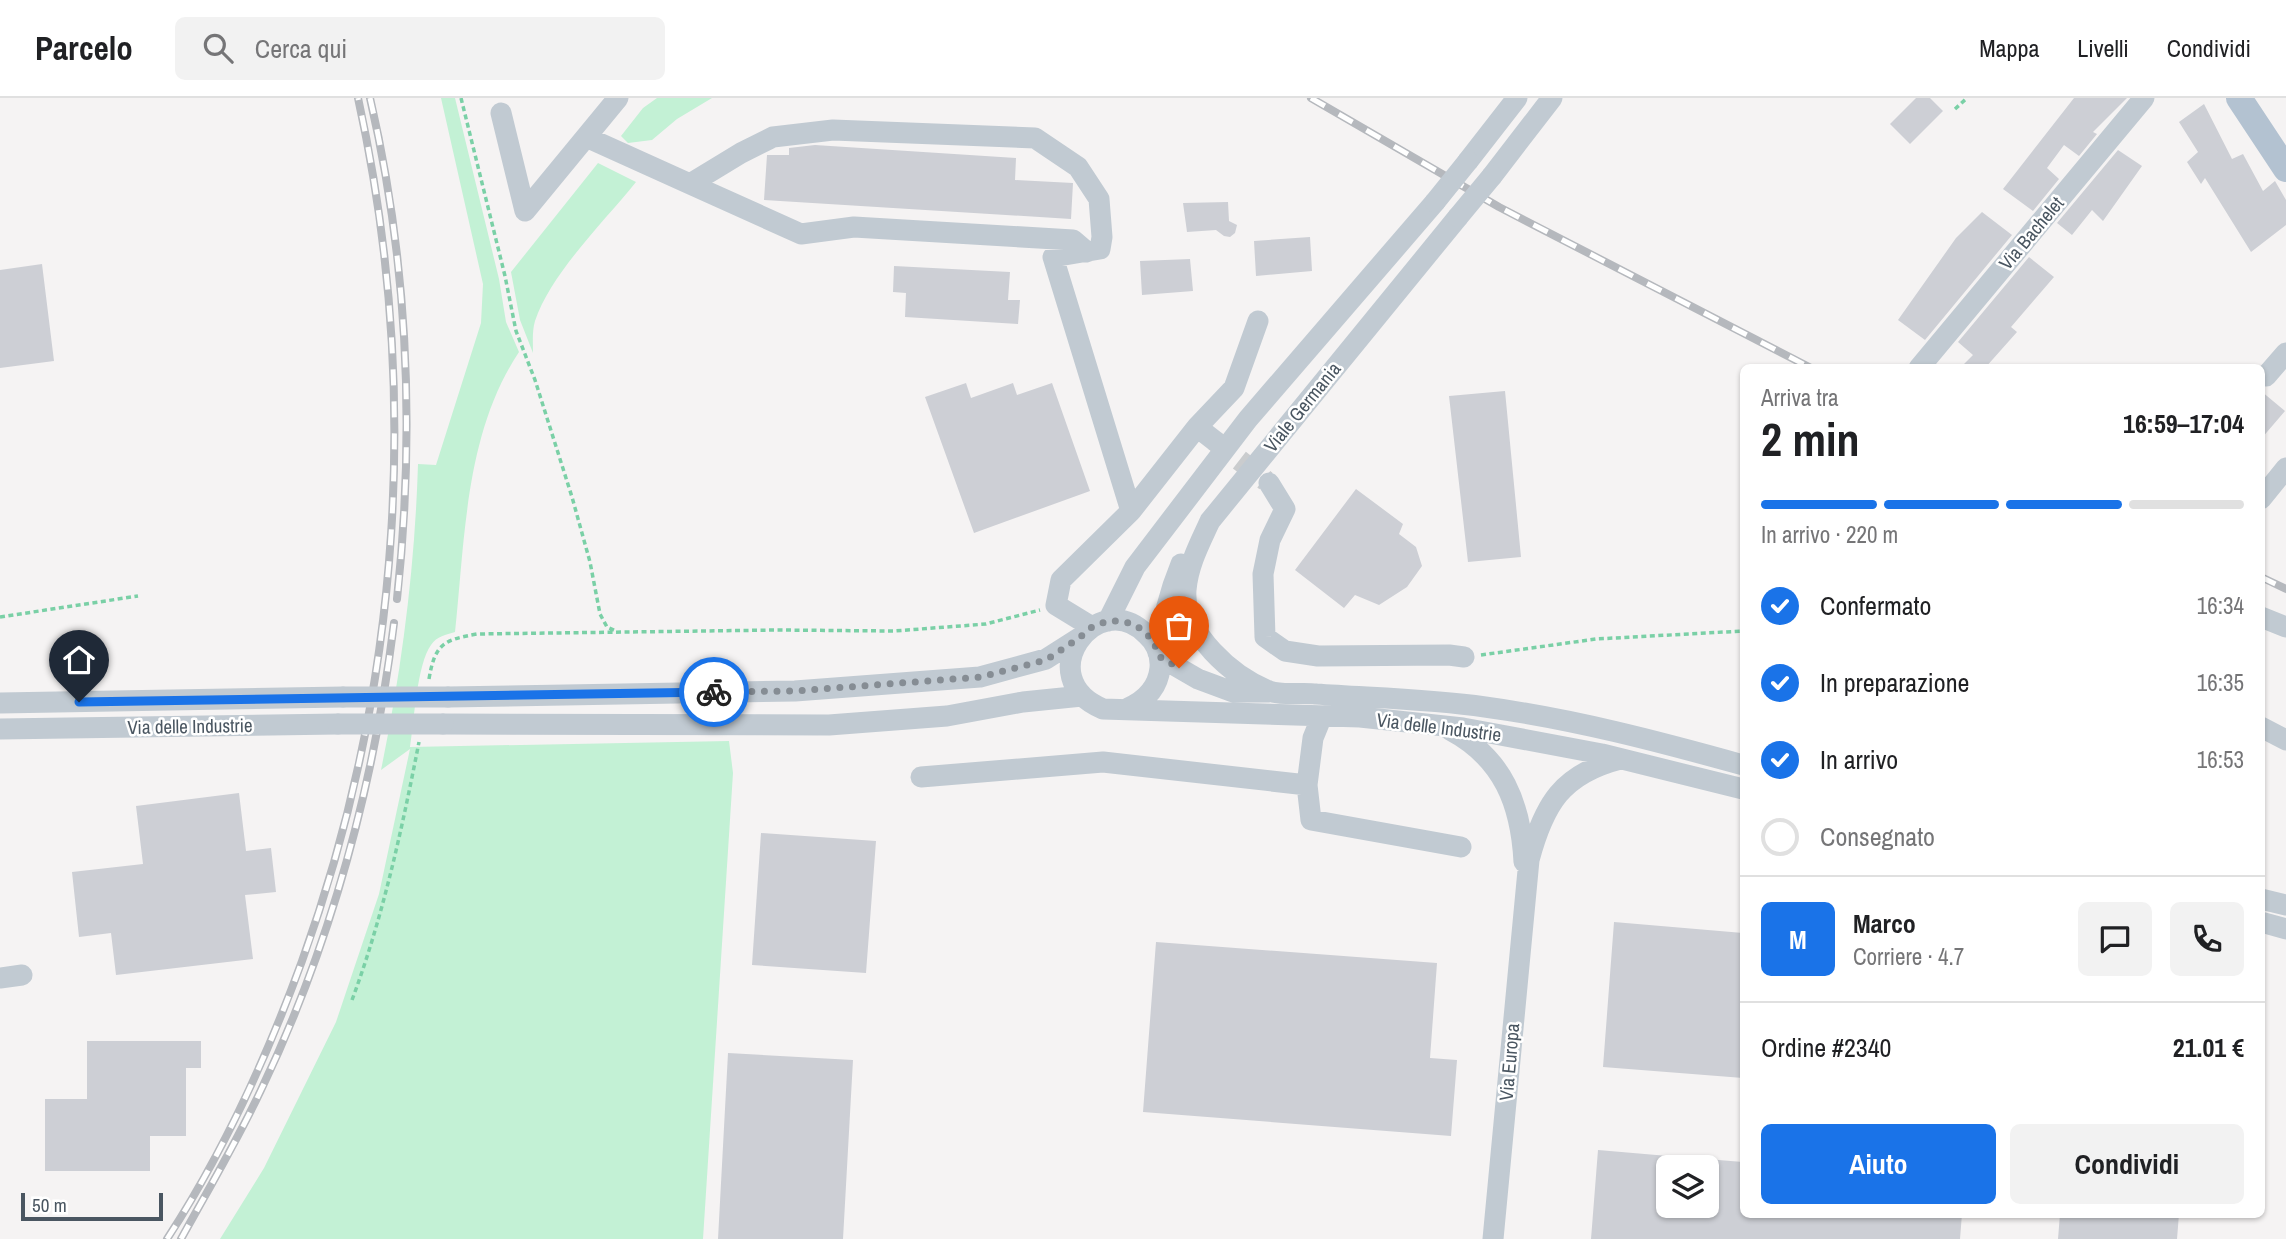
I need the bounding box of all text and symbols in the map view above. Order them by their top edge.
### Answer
search box [175,17,665,80]
text: Parcelo [35,26,133,70]
icon: search [199,29,237,67]
text: Cerca qui [255,31,347,66]
text: Mappa [1979,32,2039,64]
text: Livelli [2077,32,2129,64]
text: Condividi [2167,32,2251,64]
street label: Via Bachelet [1993,190,2070,275]
street label: Viale Germania [1258,356,1347,457]
text: Arriva tra [1761,382,1839,413]
text: 16:59–17:04 [2123,406,2244,441]
text: 2 min [1761,408,1860,470]
text: In arrivo · 220 m [1761,519,1898,550]
icon: check [1761,587,1799,625]
text: Confermato [1820,588,1931,623]
text: 16:34 [2197,590,2244,621]
pin [1149,596,1209,668]
icon: bag [1160,607,1198,645]
pin [49,630,109,702]
icon: home [60,641,98,679]
courier [679,657,749,727]
icon: check [1761,664,1799,702]
text: In preparazione [1820,665,1969,700]
text: 16:35 [2197,667,2244,698]
icon: bike [695,673,733,711]
street label: Via delle Industrie [1375,706,1503,748]
street label: Via delle Industrie [127,712,253,740]
icon: check [1761,741,1799,779]
text: In arrivo [1820,742,1898,777]
text: 16:53 [2197,744,2244,775]
text: Consegnato [1820,819,1935,854]
button: chat [2078,902,2152,976]
button: phone [2170,902,2244,976]
text: Marco [1853,906,1916,941]
text: M [1789,922,1807,957]
text: Corriere · 4.7 [1853,941,1964,972]
street label: Via Europa [1493,1022,1525,1102]
text: Ordine #2340 [1761,1030,1891,1065]
text: 21.01 € [2173,1030,2244,1065]
button: Aiuto [1761,1124,1996,1204]
button: Condividi [2010,1124,2244,1204]
map controls [1656,1155,1719,1218]
button: layers [1656,1155,1719,1218]
scale bar [21,1190,163,1222]
text: 50 m [32,1192,67,1218]

